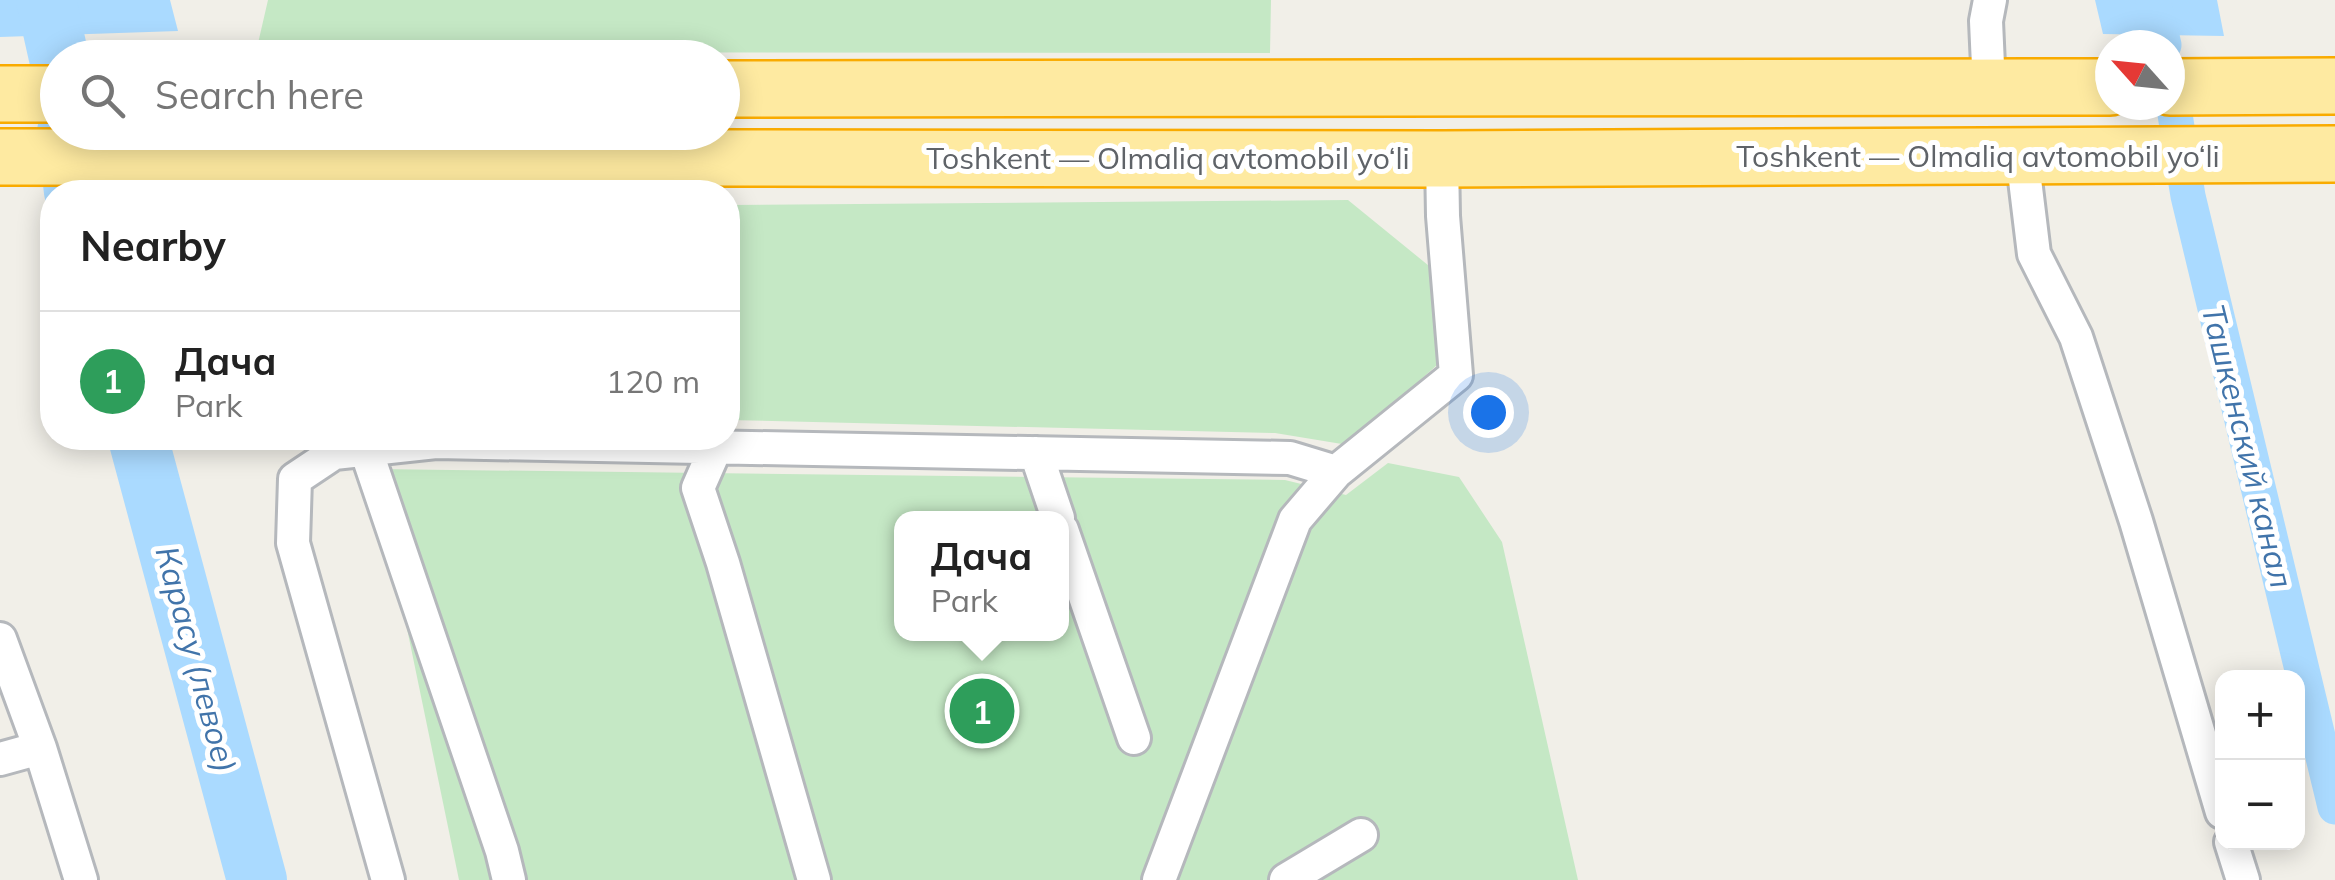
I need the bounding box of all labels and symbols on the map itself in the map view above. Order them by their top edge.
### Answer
north arrow [2095,30,2185,120]
street label: Toshkent — Olmaliq avtomobil yo‘li [1736,137,2220,175]
street label: Toshkent — Olmaliq avtomobil yo‘li [926,139,1410,177]
water label: Ташкенский канал [2193,300,2303,592]
your location [1463,387,1514,438]
water label: Карасу (левое) [148,542,246,776]
pin: 1 [950,674,1014,748]

